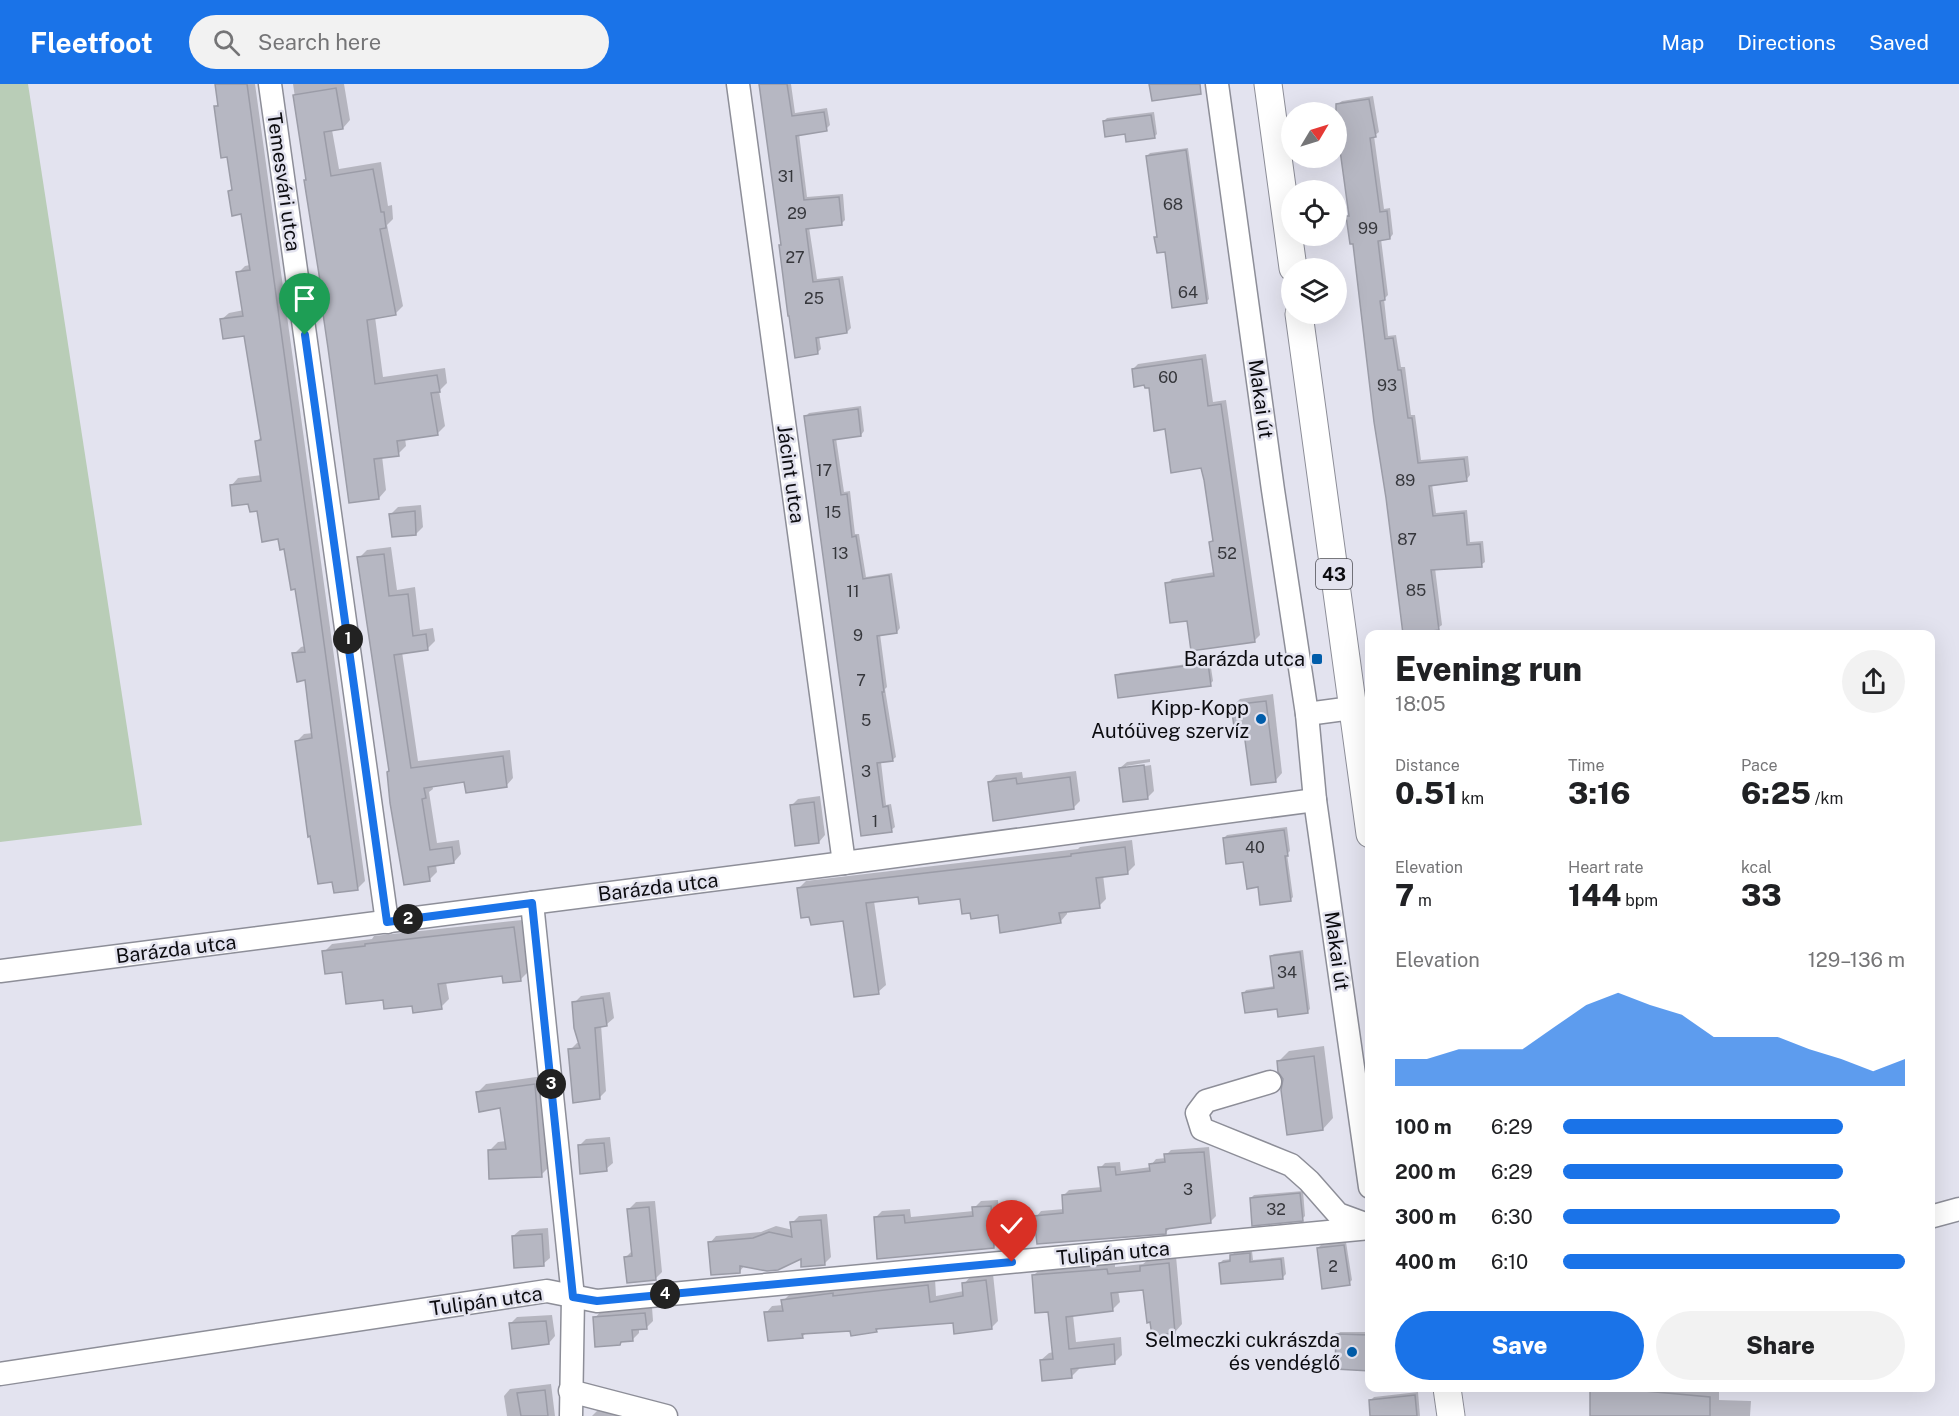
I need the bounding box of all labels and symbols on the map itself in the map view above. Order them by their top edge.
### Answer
north arrow [1281,102,1347,168]
street label: Temesvári utca [262,111,306,253]
house number: 31 [778,167,794,186]
house number: 68 [1163,195,1183,214]
house number: 29 [787,204,807,223]
house number: 99 [1358,219,1378,238]
house number: 27 [785,248,805,267]
pin [279,273,330,335]
house number: 64 [1178,283,1198,302]
house number: 25 [804,289,824,308]
street label: Makai út [1244,358,1278,440]
house number: 60 [1158,368,1178,387]
house number: 93 [1377,376,1397,395]
street label: Jácint utca [772,423,810,525]
house number: 17 [816,461,832,480]
house number: 89 [1395,471,1415,490]
house number: 15 [825,503,841,522]
house number: 87 [1397,530,1417,549]
house number: 13 [832,544,848,563]
house number: 52 [1217,544,1237,563]
road number: 43 [1316,559,1352,589]
house number: 85 [1406,581,1426,600]
house number: 11 [846,582,860,601]
pin: 1 [333,624,363,654]
house number: 9 [853,626,863,645]
place label: Barázda utca [1184,647,1305,671]
marker: Barázda utca [1310,652,1324,666]
house number: 7 [856,671,866,690]
place label: Kipp-Kopp Autóüveg szervíz [1091,696,1249,743]
house number: 5 [861,711,871,730]
marker: Kipp-Kopp Autóüveg szervíz [1254,712,1268,726]
house number: 3 [861,762,871,781]
house number: 1 [872,812,878,831]
house number: 40 [1245,838,1265,857]
street label: Barázda utca [596,868,720,906]
pin: 2 [393,904,423,934]
street label: Makai út [1320,910,1354,992]
street label: Barázda utca [114,930,238,968]
house number: 34 [1277,963,1297,982]
pin: 3 [536,1069,566,1099]
house number: 3 [1183,1180,1193,1199]
pin [986,1200,1037,1262]
house number: 32 [1266,1200,1286,1219]
street label: Tulipán utca [1055,1236,1171,1270]
house number: 2 [1328,1257,1338,1276]
pin: 4 [650,1279,680,1309]
street label: Tulipán utca [428,1281,544,1321]
place label: Selmeczki cukrászda és vendéglő [1145,1328,1340,1375]
marker: Selmeczki cukrászda és vendéglő [1345,1345,1359,1359]

